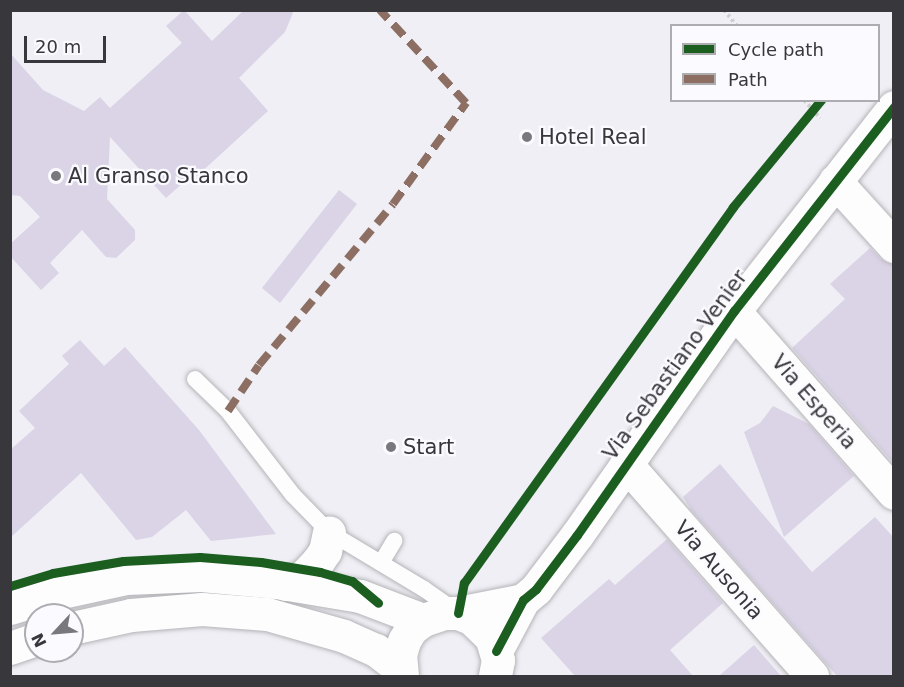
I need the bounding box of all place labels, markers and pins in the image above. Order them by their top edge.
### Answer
place label: Hotel Real [539,124,647,150]
marker: Hotel Real [520,130,534,144]
place label: Al Granso Stanco [68,163,249,189]
marker: Al Granso Stanco [49,169,63,183]
place label: Start [403,434,454,460]
marker: Start [384,440,398,454]

